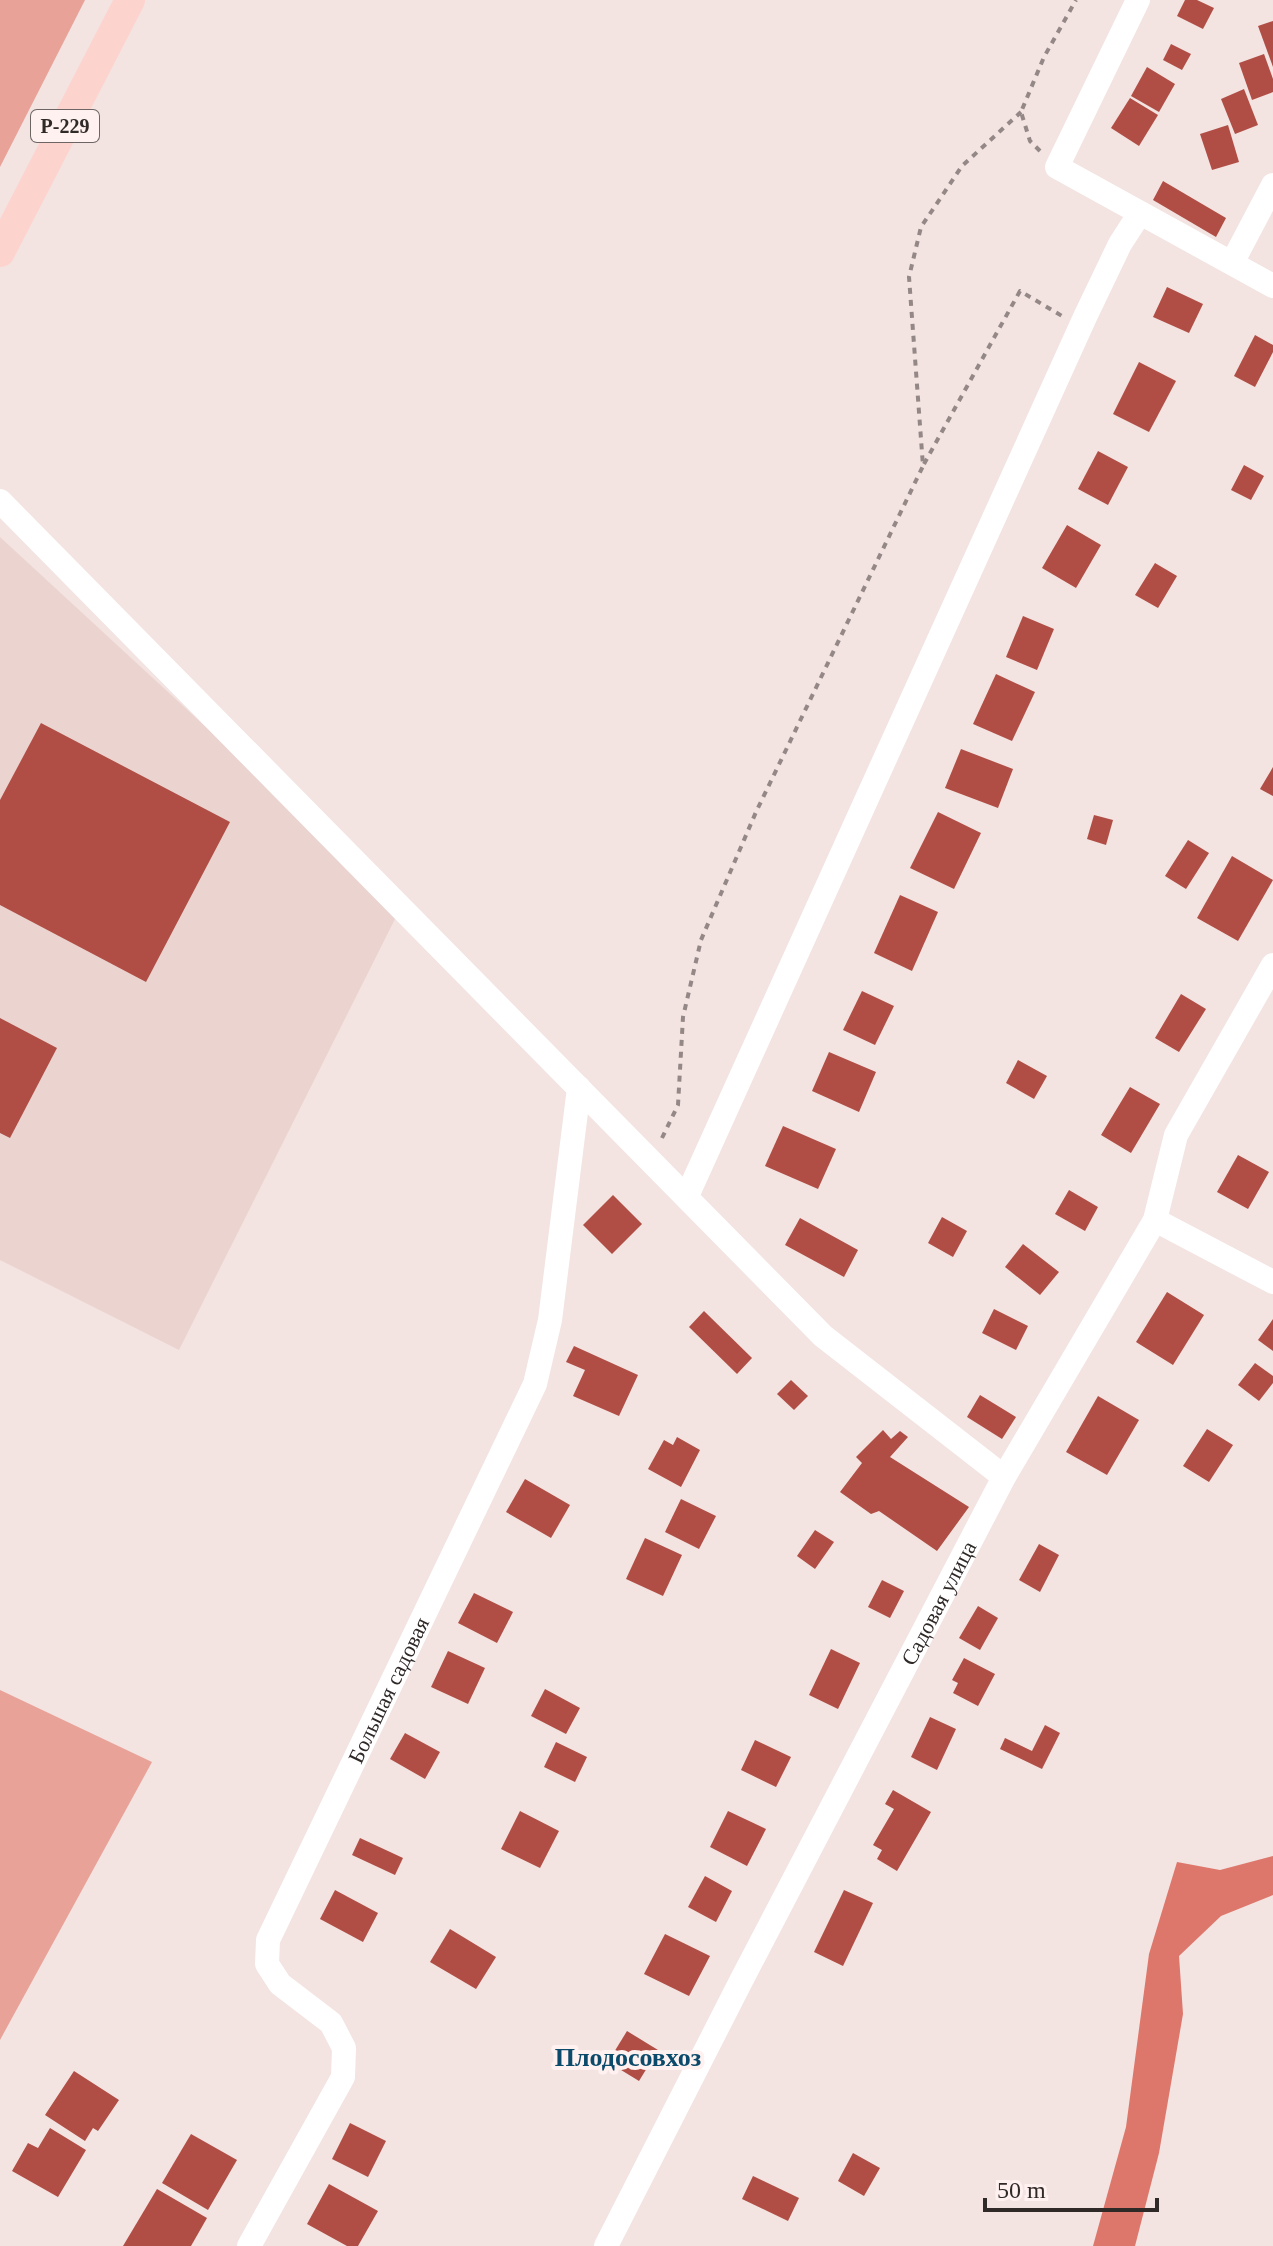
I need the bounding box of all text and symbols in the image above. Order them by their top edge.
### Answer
road number: Р-229 [31,110,99,142]
street label: Садовая улица [896,1537,982,1669]
street label: Большая садовая [343,1613,434,1767]
district label: Плодосовхоз [555,2043,701,2072]
scale bar [985,2162,1157,2212]
text: 50 m [997,2177,1046,2203]

